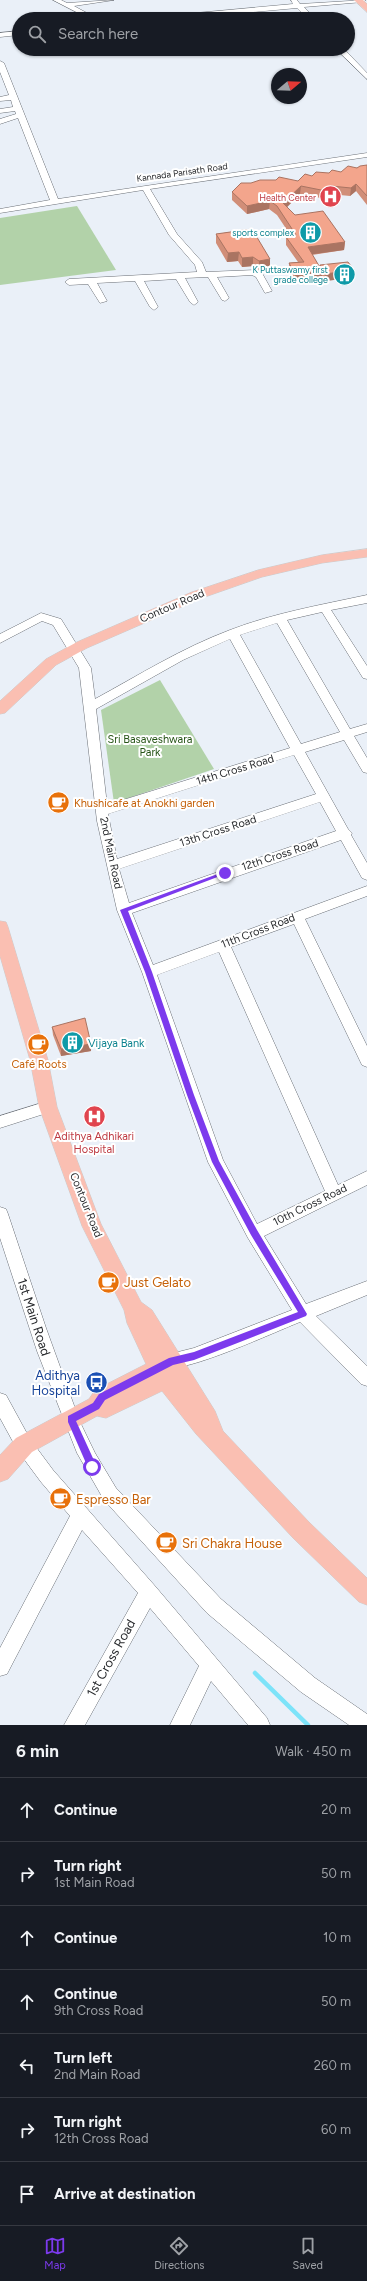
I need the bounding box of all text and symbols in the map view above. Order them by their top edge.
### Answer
search box [12,12,355,56]
icon: search [26,23,48,45]
text: Search here [58,25,138,43]
north arrow [271,68,307,104]
street label: Kannada Parisath Road [136,160,228,184]
hospital icon: Health Center [318,184,344,210]
place label: Health Center [259,192,316,203]
building icon: sports complex [297,219,323,245]
place label: sports complex [232,227,295,238]
building icon: K Puttaswamy first grade college [331,261,357,287]
place label: K Puttaswamy first grade college [252,264,329,285]
street label: Contour Road [138,587,206,625]
park label: Sri Basaveshwara Park [108,733,192,759]
street label: 14th Cross Road [195,752,275,788]
cafe icon: Khushicafe at Anokhi garden [46,790,72,816]
place label: Khushicafe at Anokhi garden [74,797,215,810]
street label: 13th Cross Road [178,812,258,850]
street label: 2nd Main Road [97,816,125,890]
street label: 12th Cross Road [240,836,320,874]
route end [216,864,234,882]
street label: 11th Cross Road [219,911,297,951]
building icon: Vijaya Bank [60,1030,86,1056]
cafe icon: Café Roots [26,1031,52,1057]
place label: Vijaya Bank [88,1037,145,1050]
place label: Café Roots [11,1058,67,1071]
hospital icon: Adithya Adhikari Hospital [81,1103,107,1129]
place label: Adithya Adhikari Hospital [54,1130,134,1156]
street label: Contour Road [67,1171,105,1239]
street label: 10th Cross Road [271,1181,349,1229]
cafe icon: Just Gelato [96,1269,122,1295]
place label: Just Gelato [124,1275,191,1290]
street label: 1st Main Road [14,1276,54,1358]
place label: Adithya Hospital [32,1368,80,1398]
bus stop icon: Adithya Hospital [83,1369,109,1395]
route start [83,1458,101,1476]
cafe icon: Espresso Bar [47,1486,73,1512]
place label: Espresso Bar [76,1492,151,1507]
cafe icon: Sri Chakra House [153,1530,179,1556]
place label: Sri Chakra House [182,1536,282,1551]
street label: 1st Cross Road [84,1617,138,1699]
text: 6 min [16,1741,59,1761]
text: Walk · 450 m [275,1744,351,1759]
icon: ahead [16,1799,38,1821]
text: Continue [54,1801,117,1819]
text: 20 m [321,1802,351,1817]
text: Turn right [54,1857,122,1875]
icon: right [16,1863,38,1885]
text: 50 m [321,1866,351,1881]
text: 1st Main Road [54,1875,135,1890]
icon: ahead [16,1927,38,1949]
text: Continue [54,1929,117,1947]
text: 10 m [323,1930,351,1945]
text: Continue [54,1985,117,2003]
icon: ahead [16,1991,38,2013]
text: 50 m [321,1994,351,2009]
text: 9th Cross Road [54,2003,143,2018]
text: Turn left [54,2049,112,2067]
icon: left [16,2055,38,2077]
text: 260 m [314,2058,351,2073]
text: 2nd Main Road [54,2067,140,2082]
text: Turn right [54,2113,122,2131]
icon: right [16,2119,38,2141]
text: 60 m [321,2122,351,2137]
text: 12th Cross Road [54,2131,149,2146]
icon: arrive [16,2183,38,2205]
text: Arrive at destination [54,2185,195,2203]
tab: Map [44,2235,66,2272]
tab: Directions [154,2235,204,2272]
tab: Saved [293,2235,323,2272]

